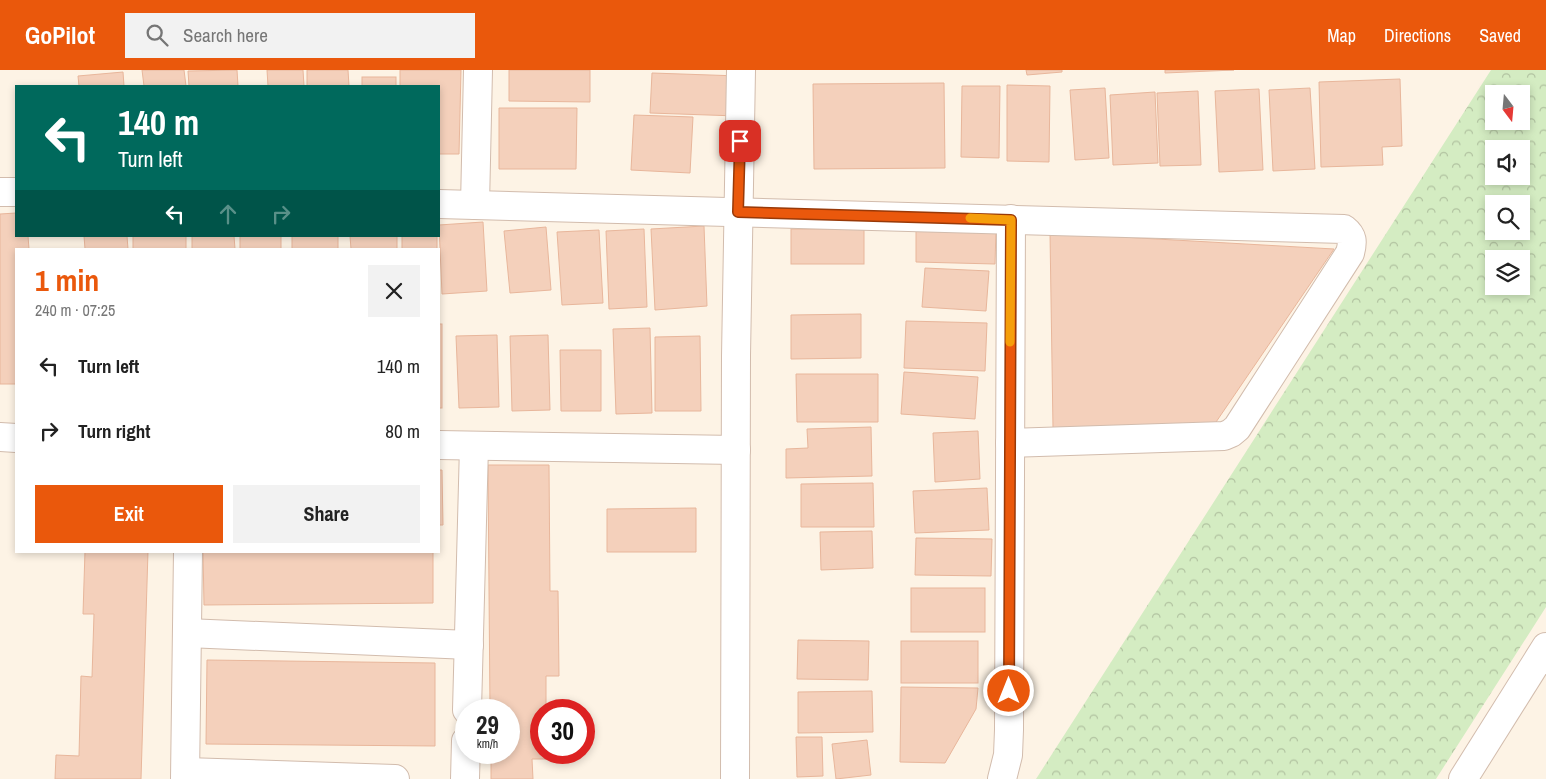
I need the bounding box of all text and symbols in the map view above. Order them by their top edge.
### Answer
search box [125,13,475,58]
text: GoPilot [25,19,95,51]
icon: search [143,21,171,49]
text: Search here [183,22,268,48]
text: Map [1327,23,1356,48]
text: Directions [1384,23,1451,48]
text: Saved [1479,23,1521,48]
north arrow [1485,85,1530,130]
map controls [1485,85,1530,295]
text: 140 m [118,99,199,146]
icon: left [35,105,100,170]
pin [719,120,761,162]
icon: arrive [726,127,754,155]
button: sound [1485,140,1530,185]
text: Turn left [118,144,183,174]
button: search [1485,195,1530,240]
icon: left [161,200,189,228]
icon: ahead [214,200,242,228]
icon: right [267,200,295,228]
button: layers [1485,250,1530,295]
text: 1 min [35,260,99,300]
button: close [368,265,420,317]
text: 240 m · 07:25 [35,299,115,321]
icon: left [35,352,63,380]
text: Turn left [78,353,139,379]
text: 140 m [377,353,420,379]
icon: right [35,417,63,445]
text: Turn right [78,418,150,444]
text: 80 m [385,418,420,444]
button: Exit [35,485,223,543]
button: Share [233,485,420,543]
position arrow [982,664,1034,716]
speed limit sign: 30 [530,699,595,764]
text: 29 [476,708,499,742]
text: km/h [477,736,498,752]

